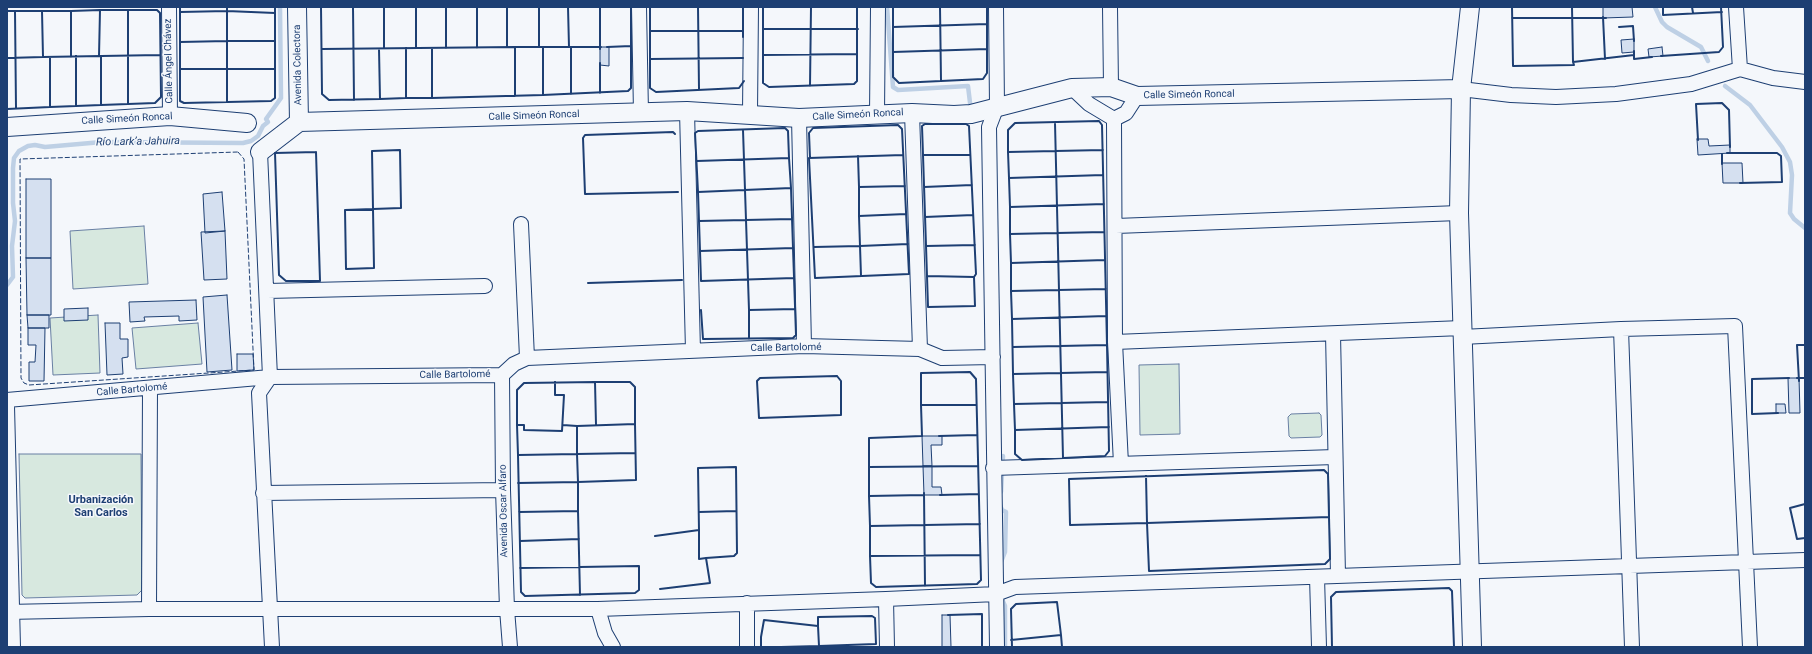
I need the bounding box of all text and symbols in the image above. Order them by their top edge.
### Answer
street label: Calle Ángel Chávez [162,18,176,104]
street label: Avenida Colectora [291,25,305,105]
street label: Calle Simeón Roncal [1143,88,1235,102]
street label: Calle Simeón Roncal [812,107,904,123]
street label: Calle Simeón Roncal [488,108,580,124]
street label: Calle Simeón Roncal [81,111,173,127]
water label: Río Lark’a Jahuira [96,135,180,149]
street label: Calle Bartolomé [750,341,822,355]
street label: Calle Bartolomé [419,368,491,382]
street label: Calle Bartolomé [96,381,168,399]
street label: Avenida Oscar Alfaro [497,464,511,558]
district label: Urbanización San Carlos [69,493,133,519]

